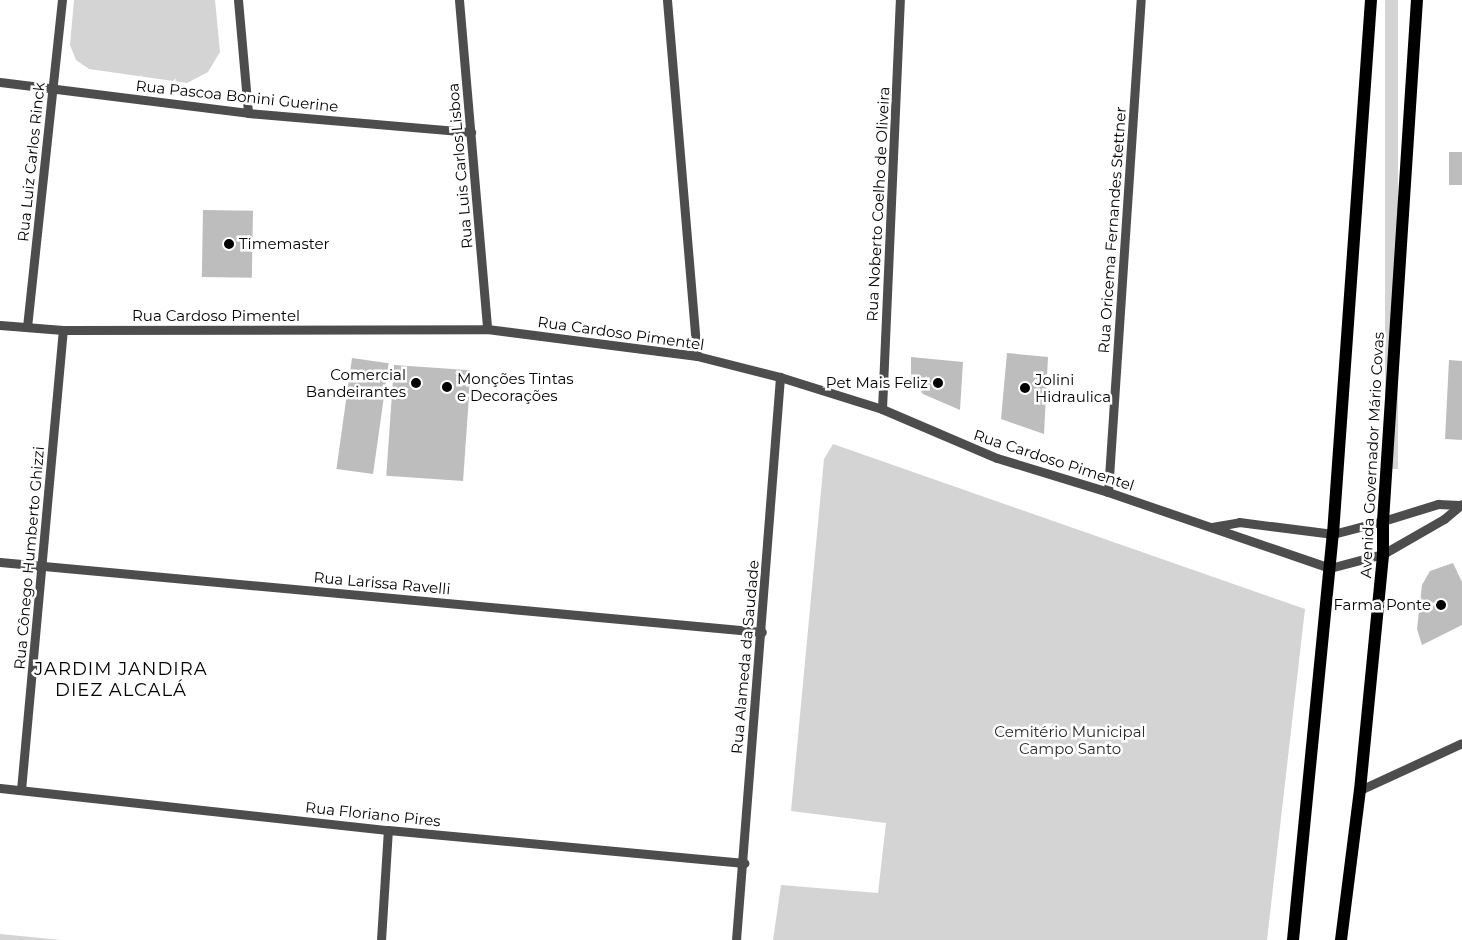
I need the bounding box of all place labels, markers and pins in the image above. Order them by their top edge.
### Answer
place label: Timemaster [239,235,330,253]
marker: Timemaster [223,238,235,250]
place label: Comercial Bandeirantes [306,365,406,400]
place label: Monções Tintas e Decorações [457,369,574,404]
place label: Jolini Hidraulica [1035,370,1111,405]
place label: Pet Mais Feliz [826,374,928,392]
marker: Comercial Bandeirantes [410,377,422,389]
marker: Pet Mais Feliz [932,377,944,389]
marker: Monções Tintas e Decorações [441,381,453,393]
marker: Jolini Hidraulica [1019,382,1031,394]
place label: Farma Ponte [1333,596,1431,614]
marker: Farma Ponte [1435,599,1447,611]

